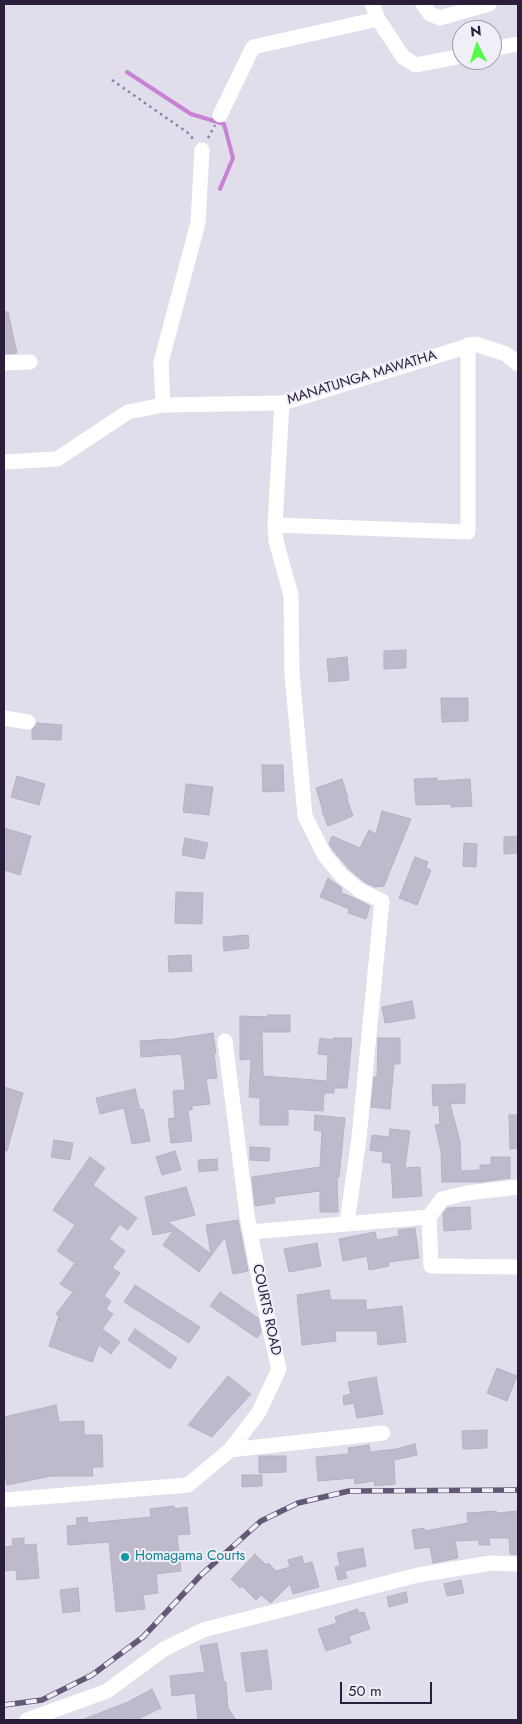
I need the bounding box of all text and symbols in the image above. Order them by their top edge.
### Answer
north arrow [452,20,502,70]
text: N [469,21,482,42]
street label: MANATUNGA MAWATHA [285,347,439,409]
street label: COURTS ROAD [248,1263,284,1357]
place label: Homagama Courts [135,1549,245,1565]
marker: Homagama Courts [119,1551,131,1563]
scale bar [342,1672,434,1704]
text: 50 m [348,1680,382,1702]

